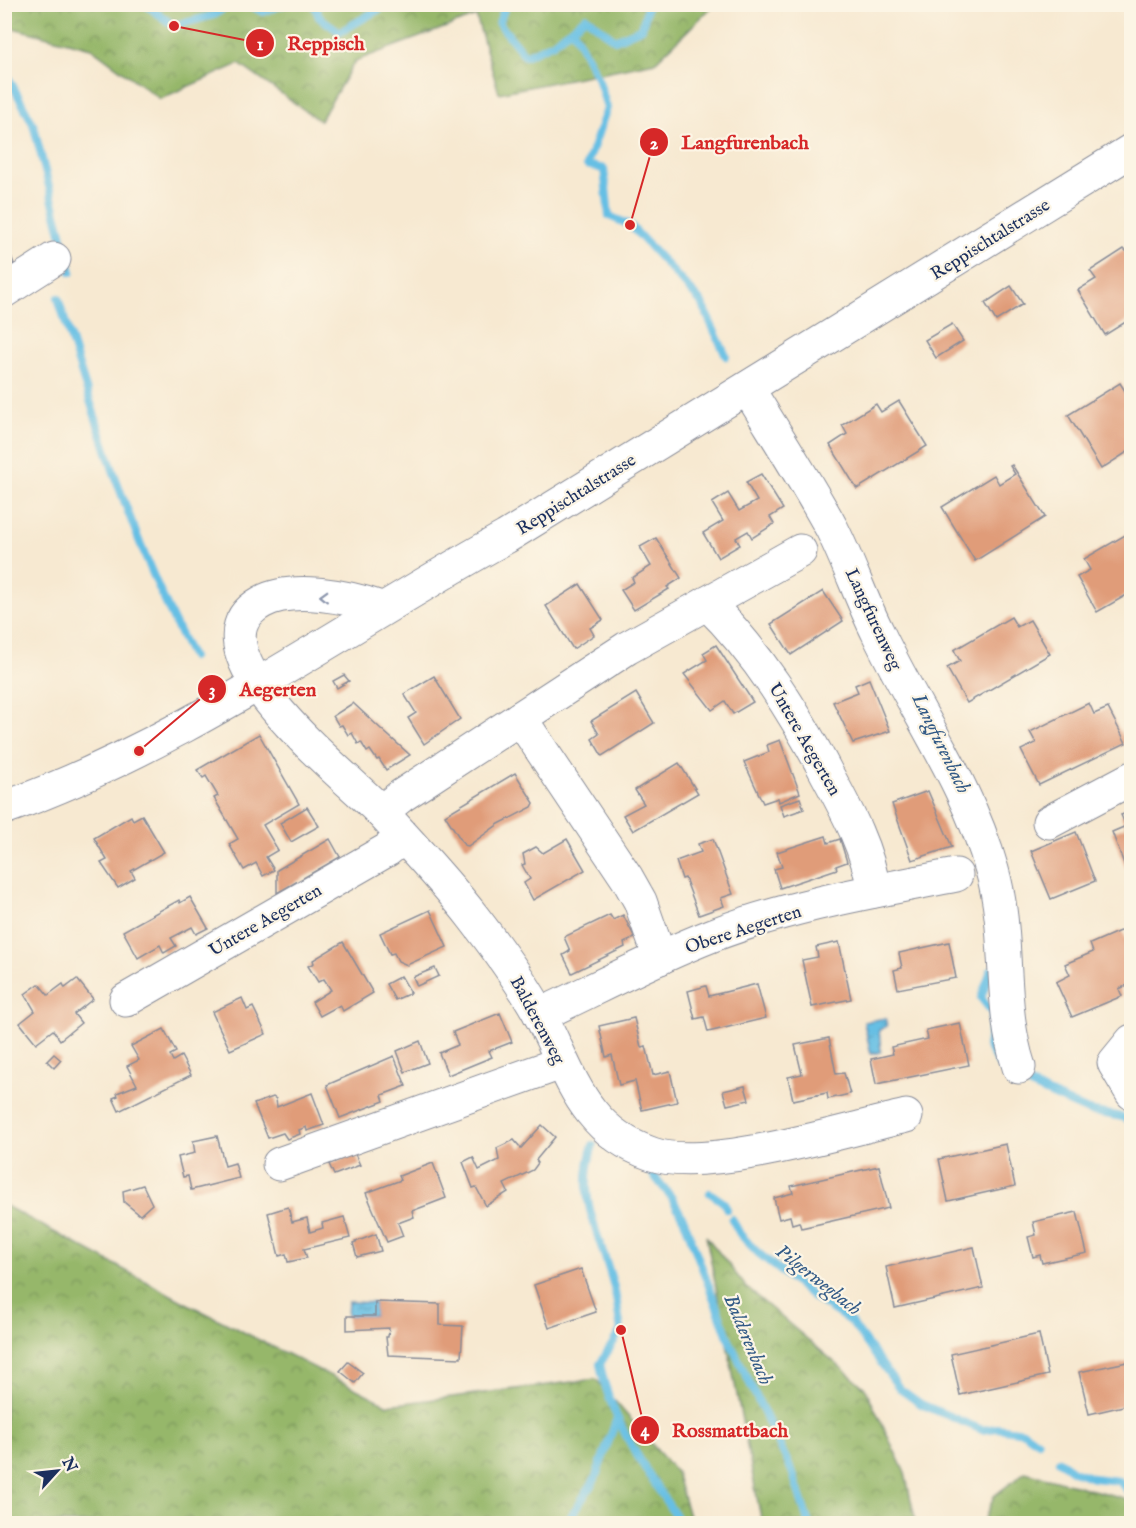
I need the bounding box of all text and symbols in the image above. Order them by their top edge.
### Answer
callout: Reppisch [245,24,376,62]
text: Reppisch [287,32,365,57]
text: 1 [257,34,264,57]
callout: Langfurenbach [639,123,821,161]
text: Langfurenbach [681,131,809,156]
text: 2 [650,133,659,156]
street label: Reppischtalstrasse [927,194,1055,286]
street label: Reppischtalstrasse [513,449,641,541]
street label: Langfurenweg [839,565,906,674]
one-way arrow [319,590,328,602]
callout: Aegerten [197,670,328,708]
text: Aegerten [239,678,317,703]
street label: Untere Aegerten [762,679,846,801]
text: 3 [209,680,215,703]
water label: Langfurenbach [904,689,976,799]
street label: Untere Aegerten [205,879,327,963]
street label: Obere Aegerten [683,901,805,960]
street label: Balderenweg [504,973,570,1069]
water label: Pilgerwegbach [770,1239,866,1322]
water label: Balderenbach [717,1291,778,1389]
callout: Rossmattbach [630,1411,801,1449]
text: Rossmattbach [672,1419,789,1444]
text: 4 [641,1420,651,1443]
north arrow [27,1441,87,1501]
text: N [56,1453,81,1476]

